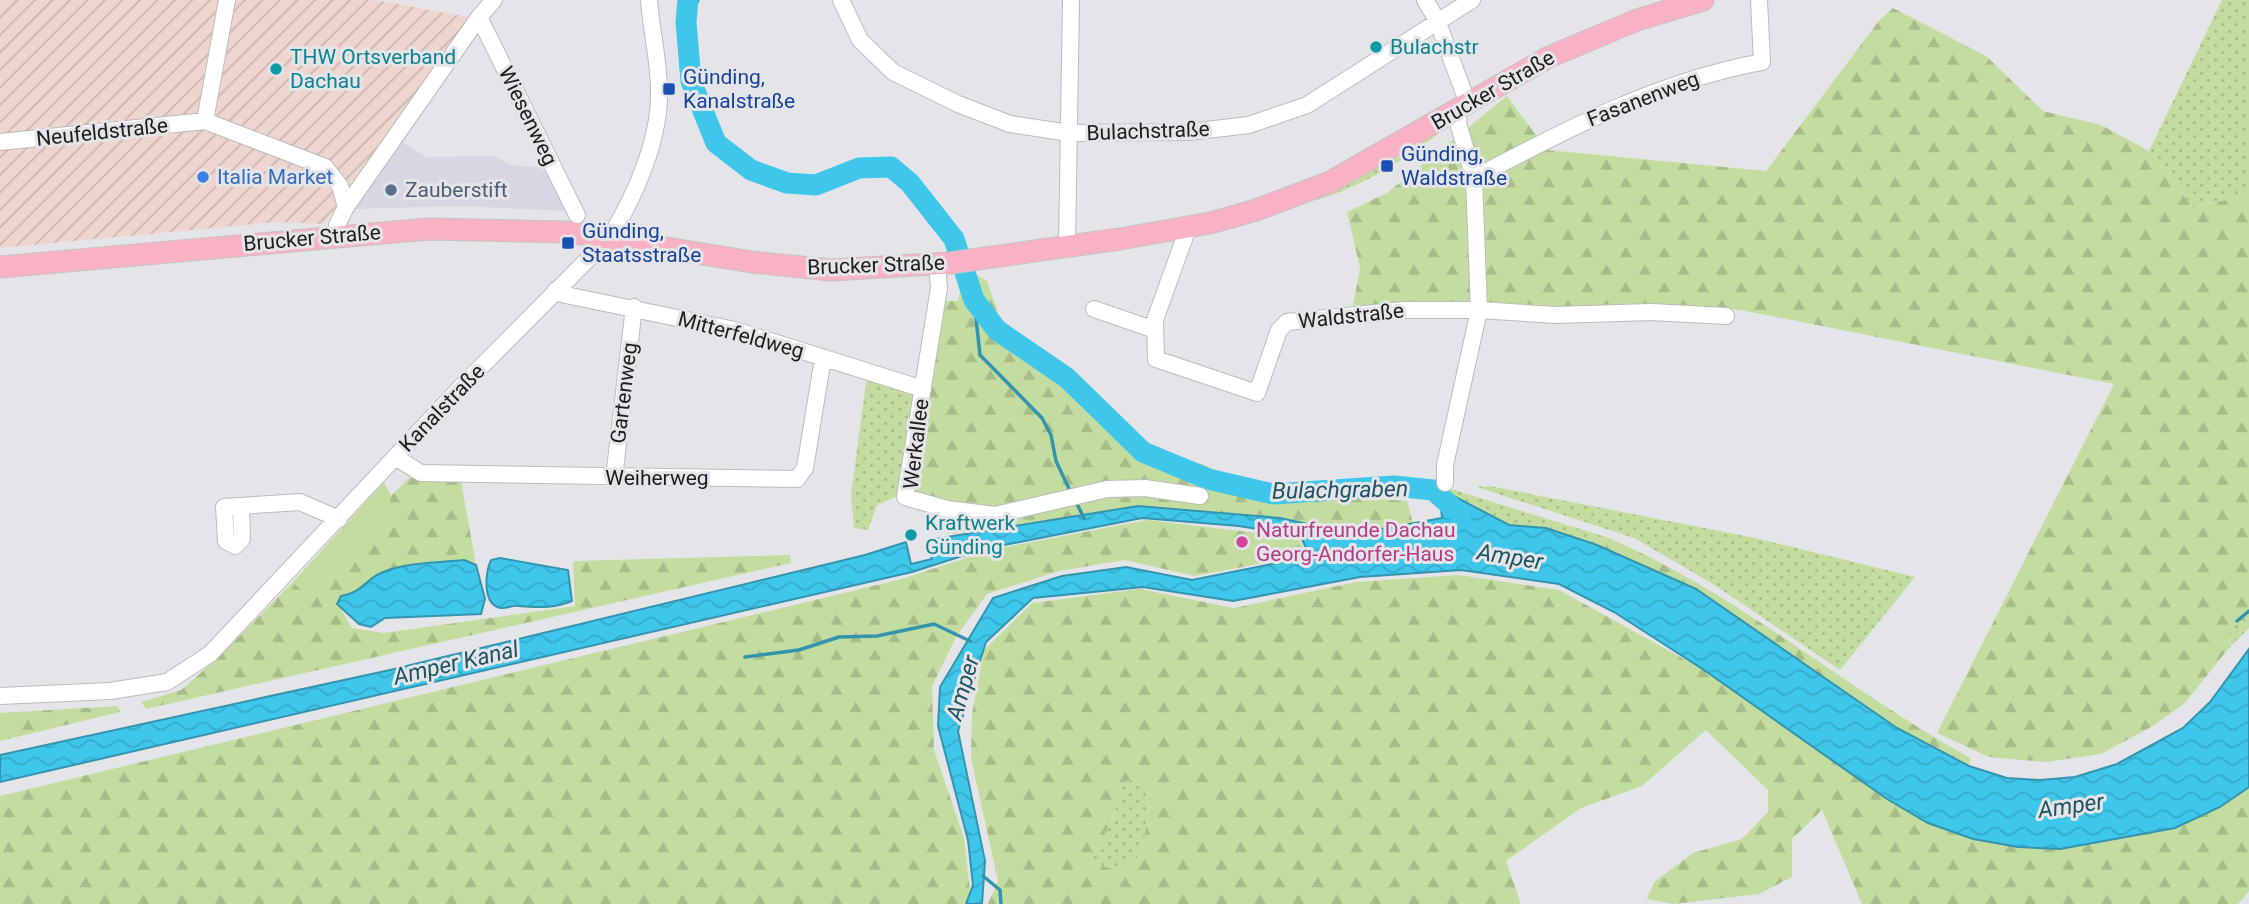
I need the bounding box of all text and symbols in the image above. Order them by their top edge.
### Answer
place label: Bulachstr [1390,35,1479,59]
marker: Bulachstr [1368,39,1384,55]
place label: THW Ortsverband Dachau [290,45,456,93]
street label: Brucker Straße [1427,45,1559,135]
marker: THW Ortsverband Dachau [268,61,284,77]
street label: Wiesenweg [494,63,562,169]
place label: Günding, Kanalstraße [683,65,795,113]
street label: Fasanenweg [1584,67,1702,131]
marker: Günding, Kanalstraße [661,81,677,97]
street label: Neufeldstraße [35,113,169,151]
street label: Bulachstraße [1086,117,1210,145]
place label: Günding, Waldstraße [1401,142,1507,190]
marker: Günding, Waldstraße [1379,158,1395,174]
place label: Italia Market [217,165,333,189]
marker: Italia Market [195,169,211,185]
place label: Zauberstift [405,178,508,202]
marker: Zauberstift [383,182,399,198]
place label: Günding, Staatsstraße [582,219,701,267]
street label: Brucker Straße [242,220,382,256]
marker: Günding, Staatsstraße [560,235,576,251]
street label: Brucker Straße [807,251,945,279]
street label: Waldstraße [1297,299,1405,333]
street label: Mitterfeldweg [675,307,807,363]
street label: Gartenweg [606,341,642,445]
street label: Kanalstraße [394,359,490,457]
street label: Werkallee [899,397,933,491]
street label: Weiherweg [605,466,709,490]
water label: Bulachgraben [1272,475,1408,505]
place label: Kraftwerk Günding [925,511,1016,559]
place label: Naturfreunde Dachau Georg-Andorfer-Haus [1256,518,1456,566]
marker: Kraftwerk Günding [903,527,919,543]
marker: Naturfreunde Dachau Georg-Andorfer-Haus [1234,534,1250,550]
water label: Amper [1474,538,1546,576]
water label: Amper Kanal [390,635,522,691]
water label: Amper [941,651,985,724]
water label: Amper [2035,788,2107,824]

